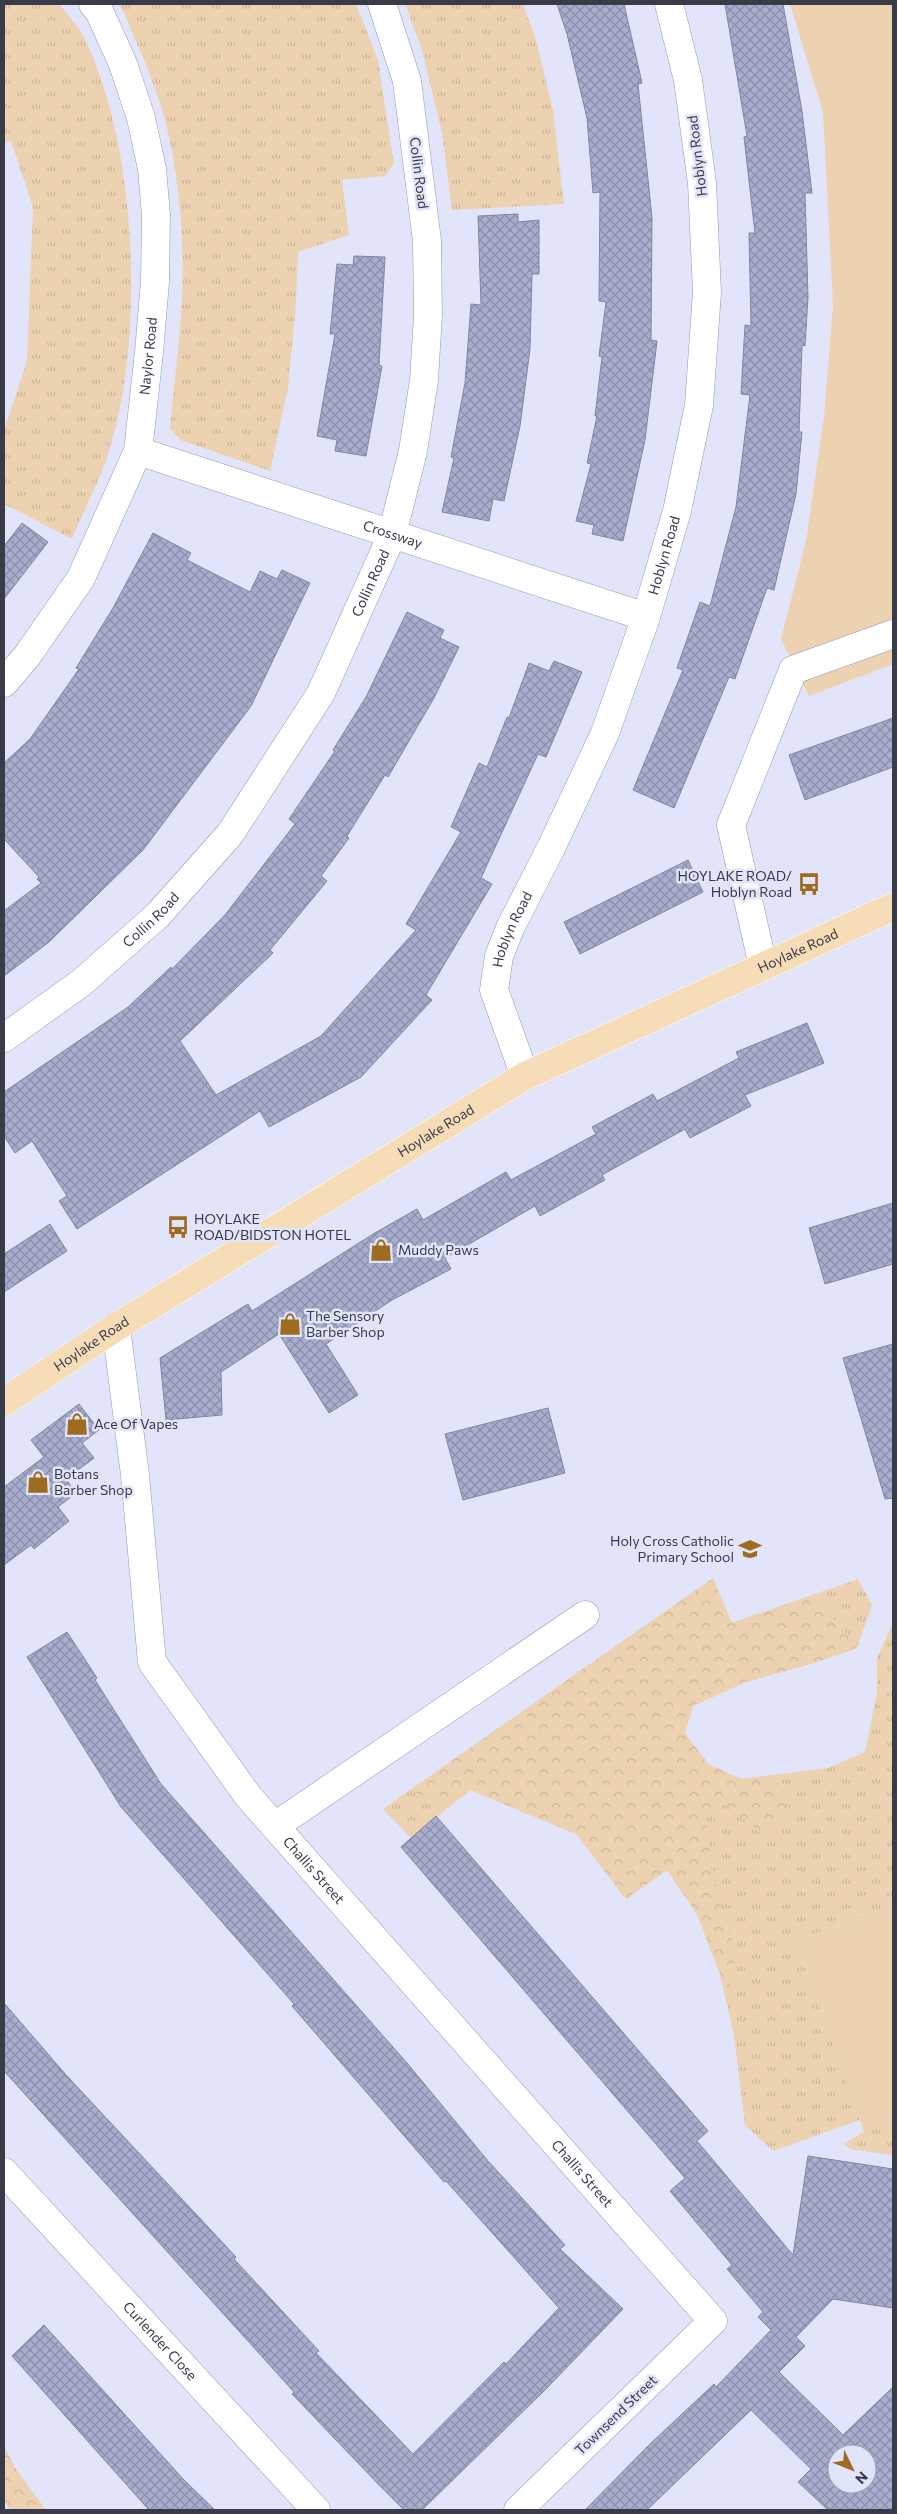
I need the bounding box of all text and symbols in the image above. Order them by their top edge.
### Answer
street label: Hoblyn Road [683,115,710,197]
street label: Collin Road [407,136,432,210]
street label: Naylor Road [135,317,160,396]
street label: Hoblyn Road [644,514,683,597]
street label: Crossway [361,516,425,551]
street label: Collin Road [347,547,392,619]
place label: HOYLAKE ROAD/ Hoblyn Road [677,867,792,900]
bus stop icon: HOYLAKE ROAD/ Hoblyn Road [796,871,822,897]
street label: Collin Road [119,888,182,950]
street label: Hoblyn Road [488,888,535,969]
street label: Hoylake Road [755,924,841,976]
street label: Hoylake Road [394,1100,477,1160]
place label: HOYLAKE ROAD/BIDSTON HOTEL [194,1210,351,1243]
bus stop icon: HOYLAKE ROAD/BIDSTON HOTEL [165,1214,191,1240]
shop icon: Muddy Paws [368,1237,394,1263]
place label: Muddy Paws [398,1241,479,1258]
place label: The Sensory Barber Shop [306,1307,385,1340]
shop icon: The Sensory Barber Shop [277,1311,303,1337]
street label: Hoylake Road [50,1312,132,1374]
shop icon: Ace Of Vapes [64,1411,90,1437]
place label: Ace Of Vapes [94,1415,178,1432]
place label: Botans Barber Shop [54,1465,133,1498]
shop icon: Botans Barber Shop [25,1469,51,1495]
place label: Holy Cross Catholic Primary School [610,1532,734,1565]
school or university icon: Holy Cross Catholic Primary School [737,1536,763,1562]
street label: Challis Street [280,1833,349,1907]
street label: Challis Street [548,2136,617,2210]
street label: Curlender Close [120,2298,201,2384]
street label: Townsend Street [571,2371,660,2458]
north arrow [827,2444,877,2494]
text: N [852,2469,872,2488]

